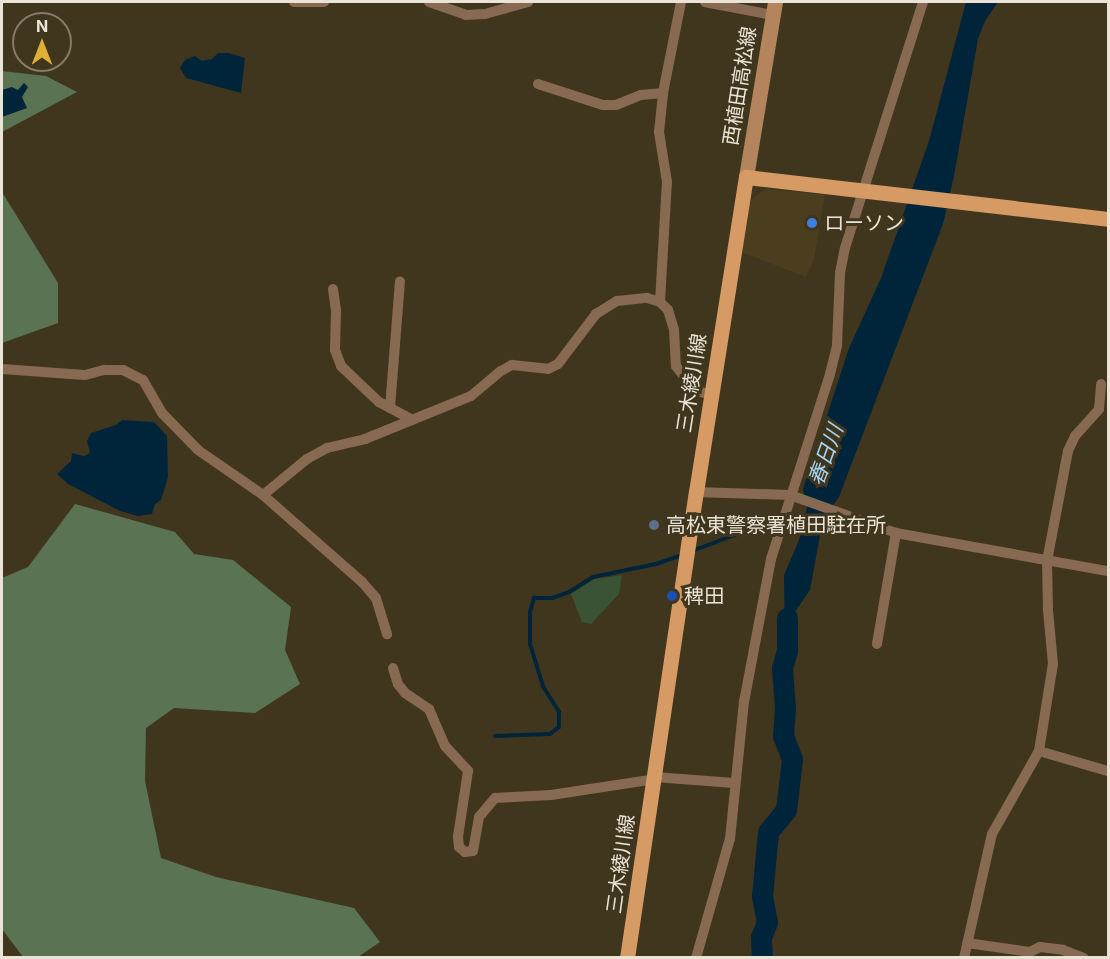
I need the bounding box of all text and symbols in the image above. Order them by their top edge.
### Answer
north arrow [12,12,72,72]
text: N [36,16,48,36]
street label: 西植田高松線 [719,25,761,147]
place label: ローソン [824,211,904,235]
marker: ローソン [805,216,819,230]
street label: 三木綾川線 [672,332,712,434]
water label: 春日川 [803,421,849,489]
place label: 高松東警察署植田駐在所 [666,513,886,537]
marker: 高松東警察署植田駐在所 [647,518,661,532]
place label: 稗田 [684,584,724,608]
marker: 稗田 [665,589,679,603]
street label: 三木綾川線 [602,813,640,915]

